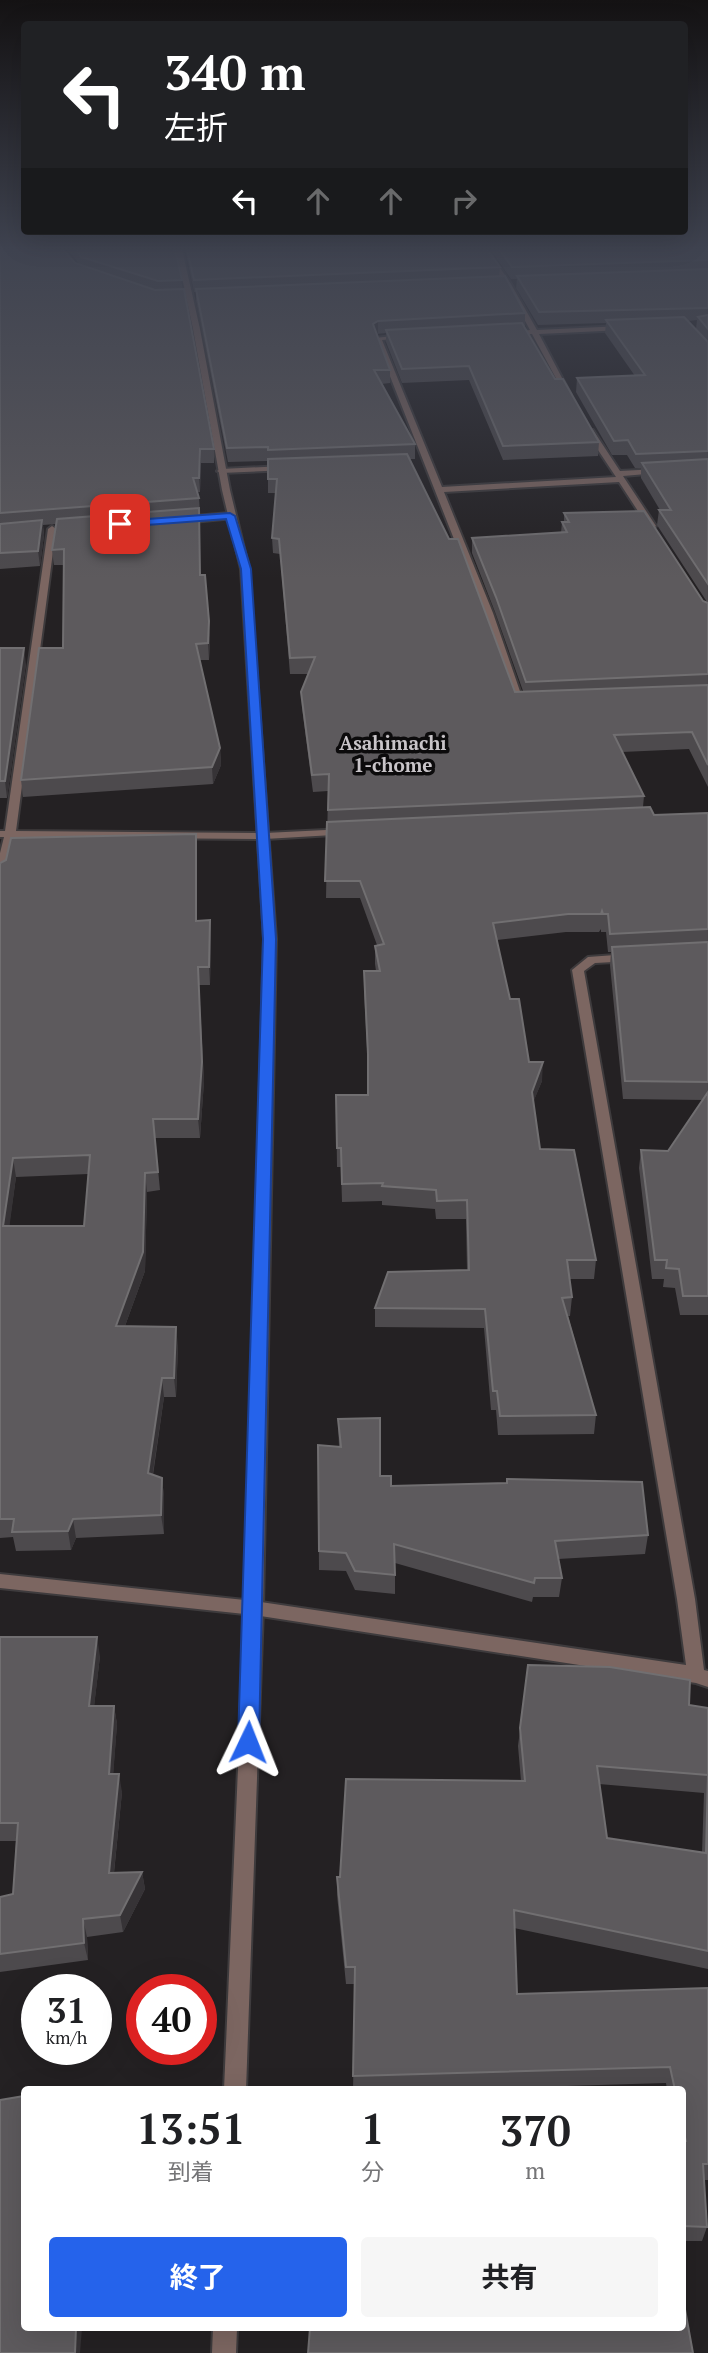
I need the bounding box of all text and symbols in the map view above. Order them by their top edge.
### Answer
text: 340 m [164,39,306,104]
icon: left [49,49,140,140]
text: 左折 [164,106,228,148]
icon: left [226,182,264,220]
icon: ahead [299,182,337,220]
icon: ahead [372,182,410,220]
icon: right [445,182,483,220]
pin [90,494,150,554]
icon: arrive [101,505,139,543]
district label: Asahimachi 1-chome [339,730,447,777]
position arrow [211,1705,285,1779]
speed limit sign: 40 [126,1974,217,2065]
text: 31 [47,1987,86,2033]
text: km/h [46,2025,87,2049]
text: 13:51 [136,2100,246,2156]
text: 1 [361,2100,384,2156]
text: 370 [500,2102,571,2158]
text: m [525,2155,545,2186]
text: 到着 [168,2156,214,2187]
text: 分 [361,2156,384,2187]
button: 終了 [49,2237,347,2317]
button: 共有 [361,2237,658,2317]

